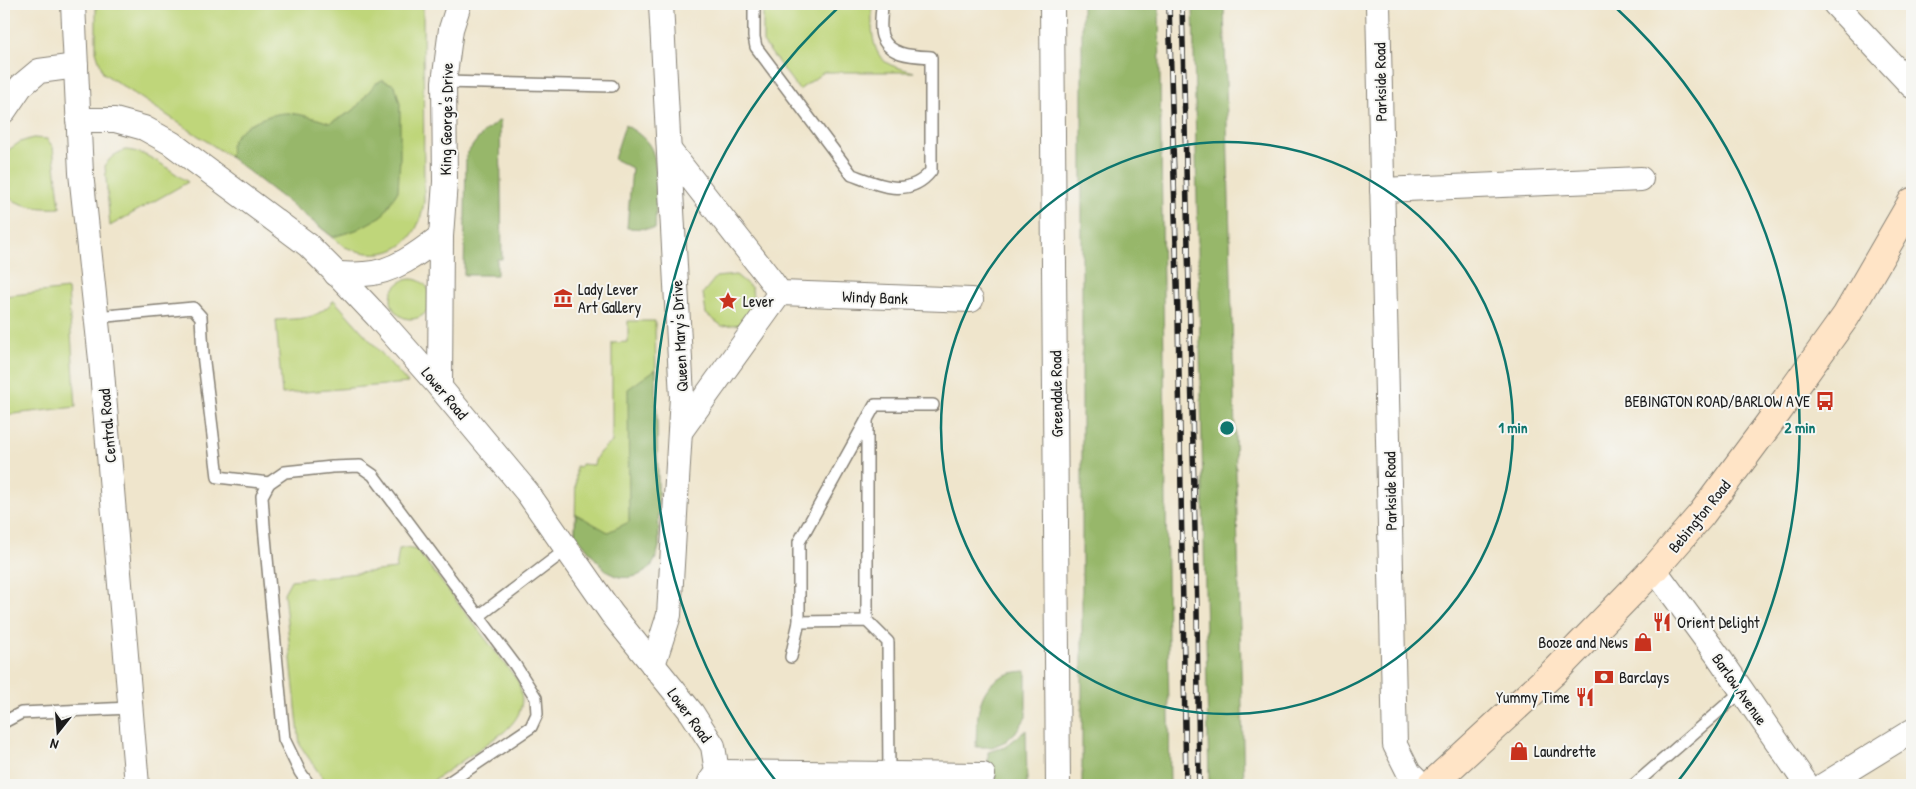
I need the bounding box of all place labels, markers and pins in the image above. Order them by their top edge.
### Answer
place label: Lady Lever Art Gallery [578,278,642,318]
museum icon: Lady Lever Art Gallery [552,287,574,309]
place icon: Lever [717,290,739,312]
place label: Lever [743,290,774,312]
place label: BEBINGTON ROAD/BARLOW AVE [1624,390,1810,412]
bus stop icon: BEBINGTON ROAD/BARLOW AVE [1814,390,1836,412]
centre of rings [1218,419,1236,437]
restaurant icon: Orient Delight [1651,611,1673,633]
place label: Orient Delight [1677,611,1760,633]
place label: Booze and News [1538,631,1628,653]
shop icon: Booze and News [1632,631,1654,653]
bank icon: Barclays [1593,666,1615,688]
place label: Barclays [1619,666,1669,688]
place label: Yummy Time [1496,686,1571,708]
restaurant icon: Yummy Time [1574,686,1596,708]
shop icon: Laundrette [1508,740,1530,762]
place label: Laundrette [1534,740,1597,762]

